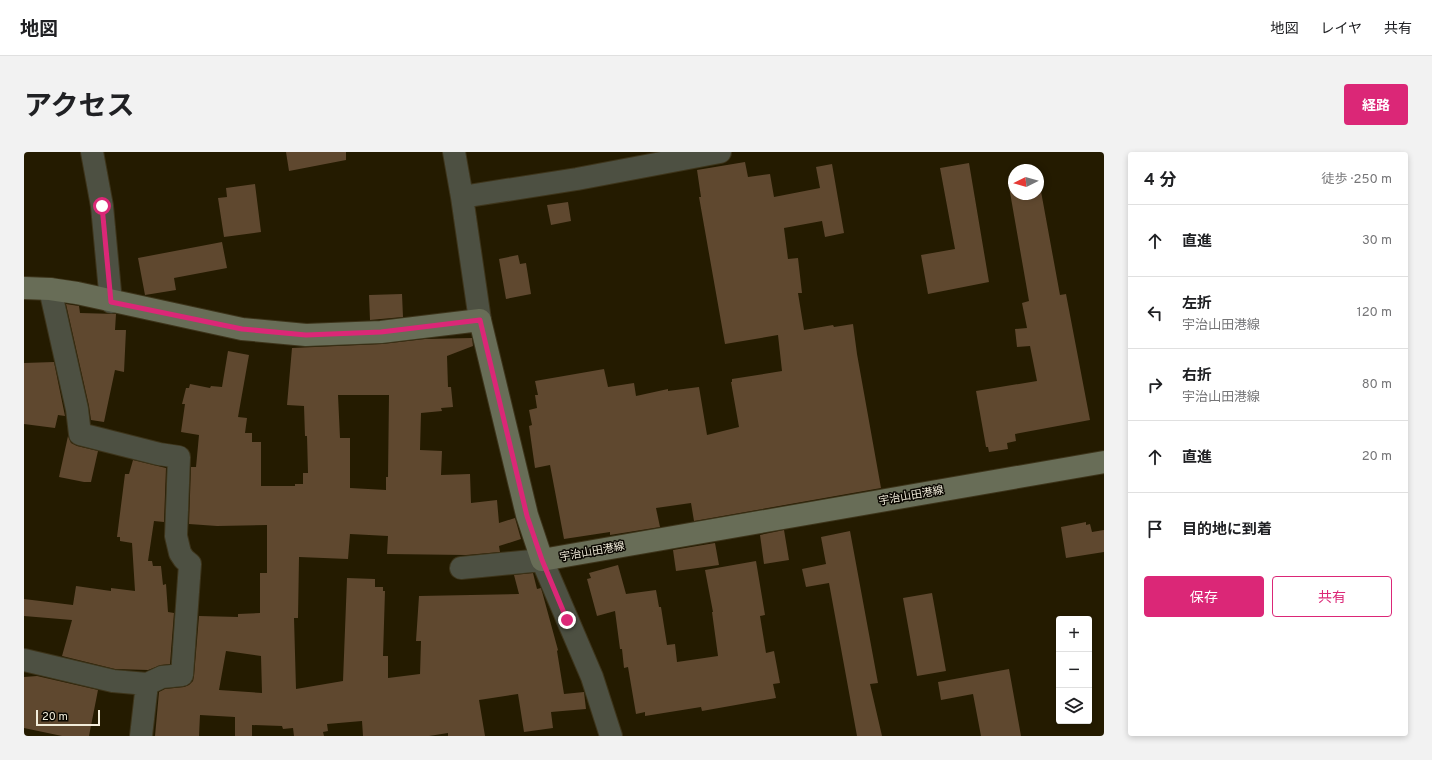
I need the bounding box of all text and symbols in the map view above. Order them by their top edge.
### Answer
text: 地図 [20,18,58,42]
text: 地図 [1270,21,1298,38]
text: レイヤ [1320,21,1362,38]
text: 共有 [1384,21,1412,38]
button: 経路 [1344,84,1408,125]
text: アクセス [24,90,135,126]
north arrow [1008,164,1044,200]
text: 4 分 [1144,170,1176,192]
text: 徒歩 · 250 m [1321,172,1392,188]
route start [93,197,111,215]
icon: ahead [1144,230,1166,252]
text: 直進 [1182,233,1212,252]
text: 30 m [1362,233,1392,249]
text: 左折 [1182,295,1212,314]
icon: left [1144,302,1166,324]
text: 120 m [1357,305,1392,321]
text: 宇治山田港線 [1182,318,1260,334]
text: 右折 [1182,367,1212,386]
icon: right [1144,374,1166,396]
text: 80 m [1362,377,1392,393]
text: 宇治山田港線 [1182,390,1260,406]
icon: ahead [1144,446,1166,468]
text: 直進 [1182,449,1212,468]
text: 20 m [1362,449,1392,465]
street label: 宇治山田港線 [877,483,945,509]
icon: arrive [1144,518,1166,540]
text: 目的地に到着 [1182,521,1272,540]
street label: 宇治山田港線 [558,539,626,565]
button: 保存 [1144,576,1264,617]
button: 共有 [1272,576,1392,617]
route end [558,611,576,629]
map controls [1056,616,1092,724]
button: + [1056,616,1092,652]
button: − [1056,652,1092,688]
button: layers [1056,688,1092,724]
scale bar [36,708,100,727]
text: 20 m [42,710,68,724]

